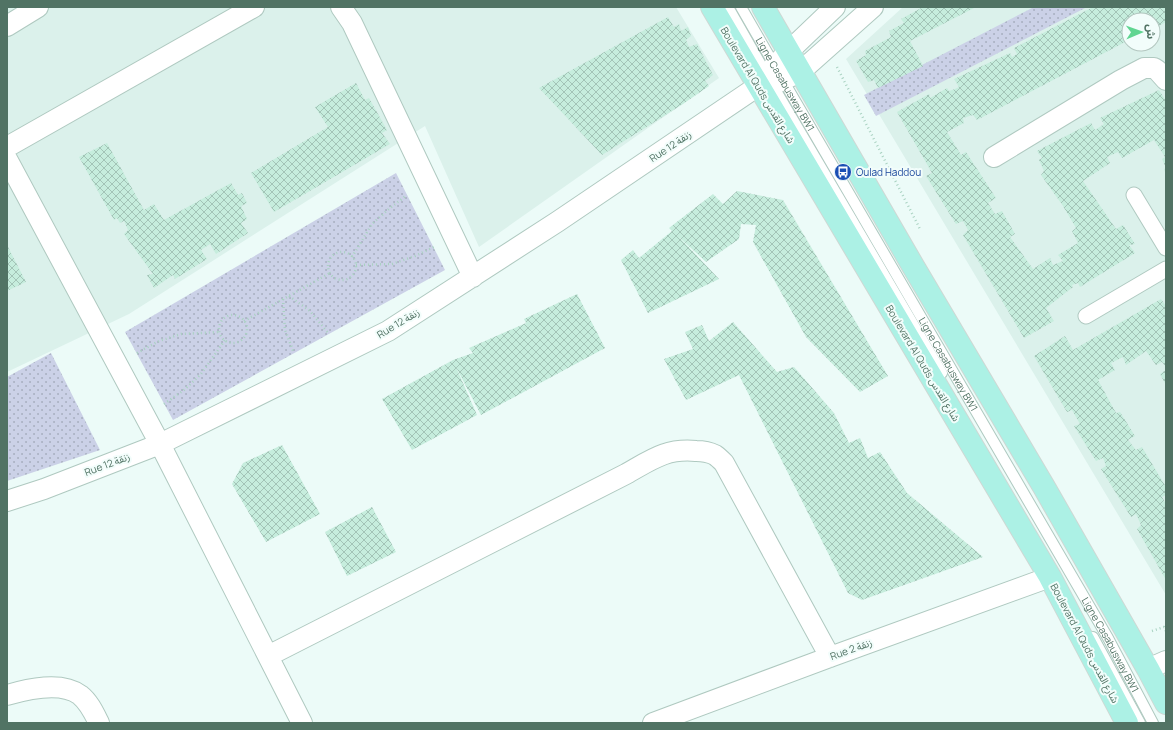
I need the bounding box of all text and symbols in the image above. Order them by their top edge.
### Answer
north arrow [1121,12,1161,52]
street label: Boulevard Al Quds شارع القدس [717,24,798,147]
text: ش [1144,24,1159,39]
street label: Ligne Casabusway BW1 [753,34,818,134]
street label: Rue 12 زنقة [646,127,694,165]
bus stop icon: Oulad Haddou [833,162,853,182]
place label: Oulad Haddou [856,165,921,179]
street label: Boulevard Al Quds شارع القدس [882,302,963,425]
street label: Rue 12 زنقة [374,305,422,341]
street label: Ligne Casabusway BW1 [916,314,981,414]
street label: Rue 12 زنقة [82,449,132,479]
street label: Boulevard Al Quds شارع القدس [1047,581,1123,706]
street label: Ligne Casabusway BW1 [1079,594,1142,695]
street label: Rue 2 زنقة [828,635,874,663]

